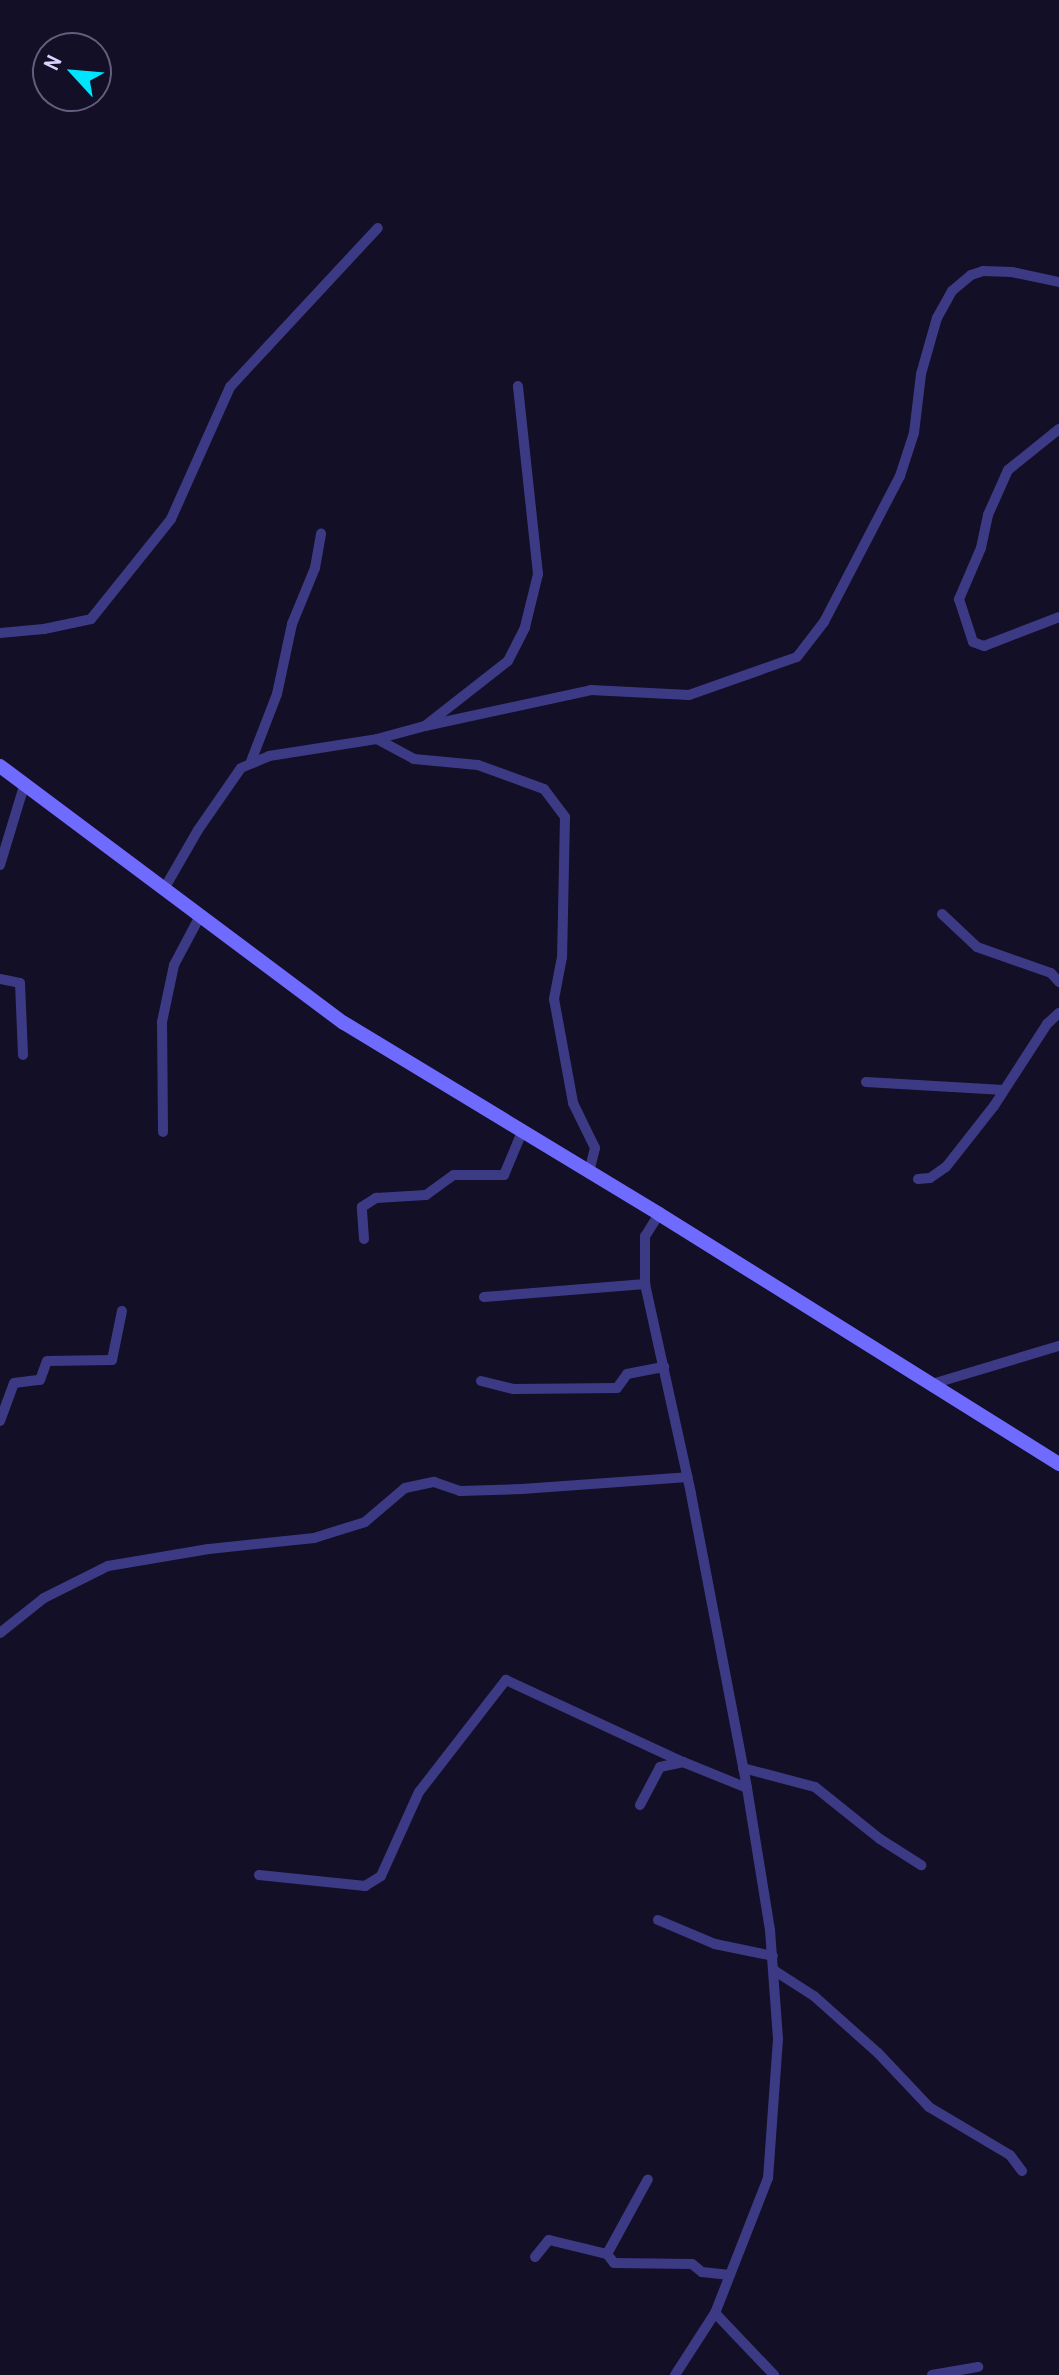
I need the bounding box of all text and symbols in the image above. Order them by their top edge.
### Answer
north arrow [32,32,112,112]
text: N [36,50,69,75]

